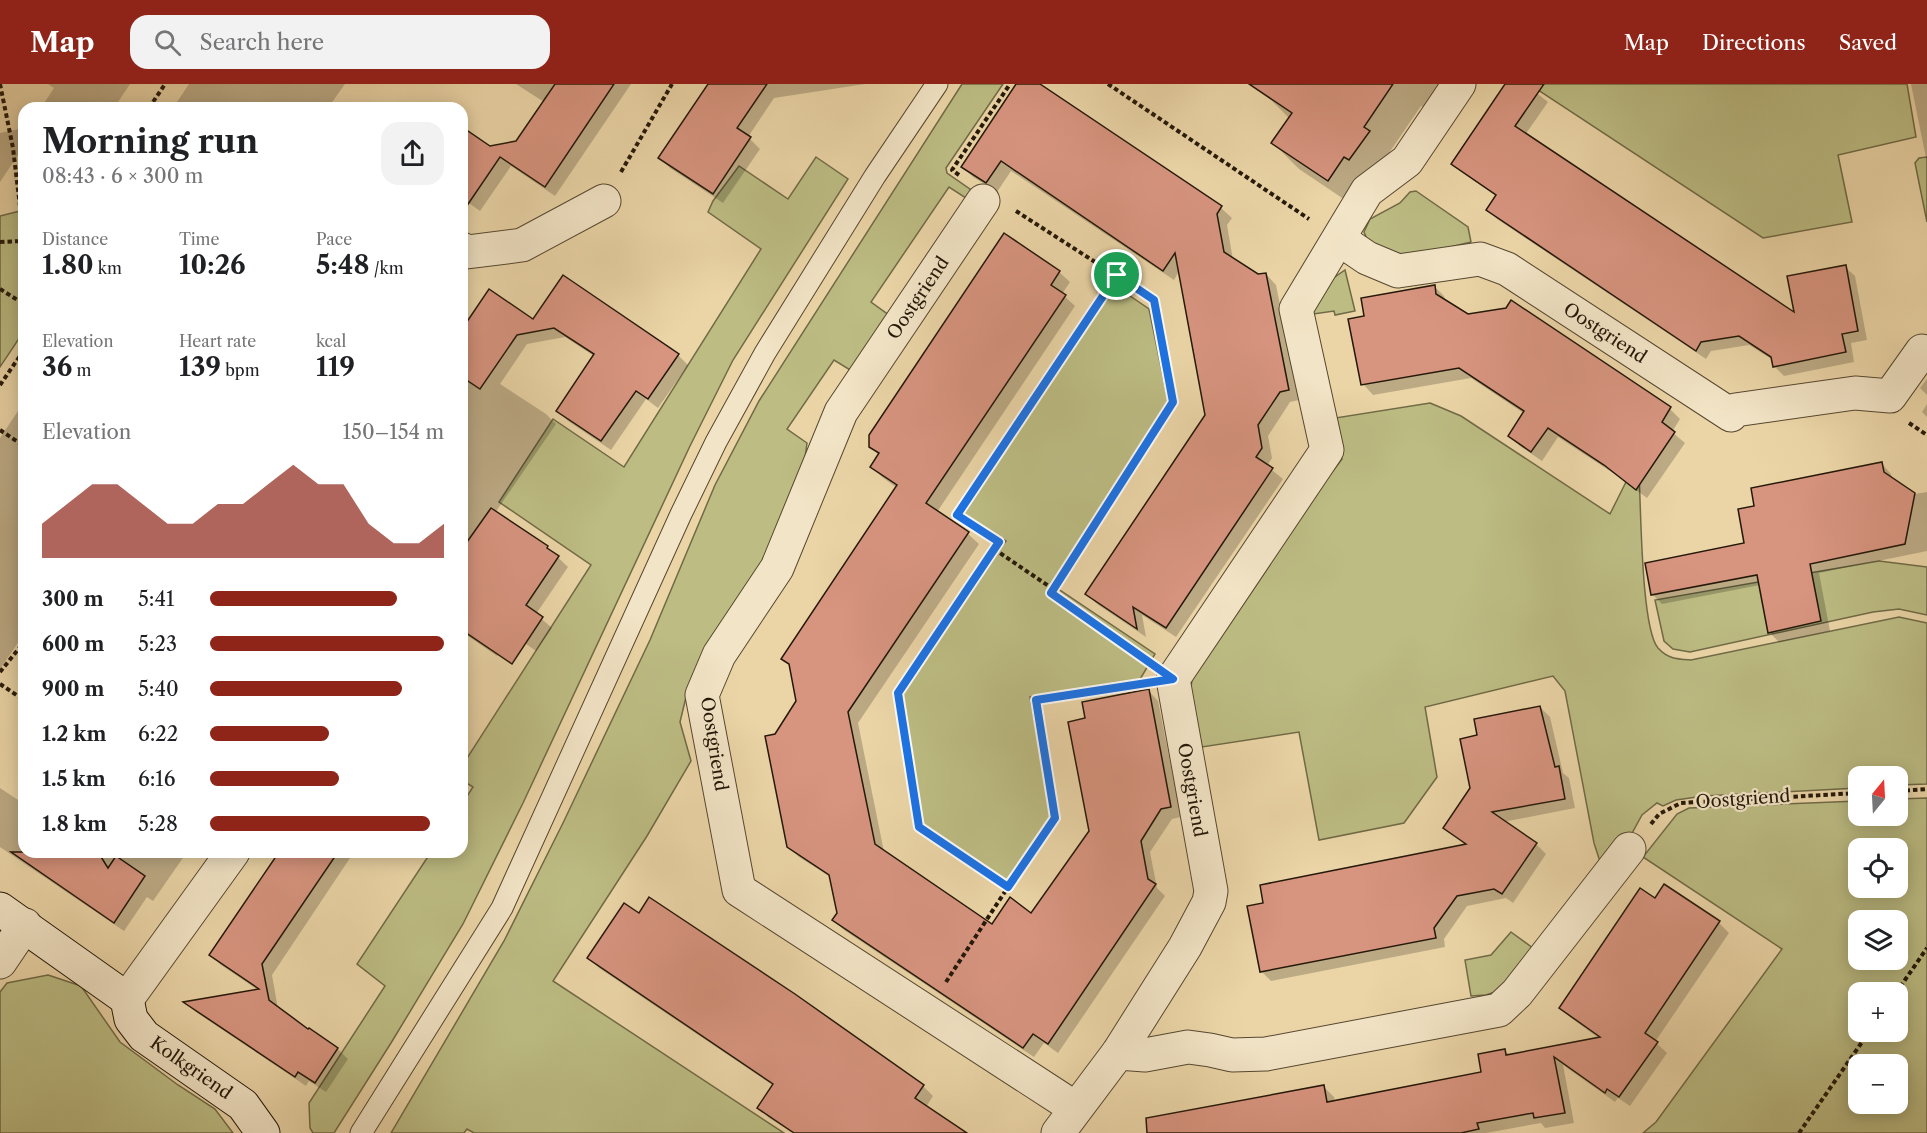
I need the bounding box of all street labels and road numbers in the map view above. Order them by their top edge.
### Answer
street label: Oostgriend [882,252,954,344]
street label: Oostgriend [1559,298,1651,368]
street label: Oostgriend [696,695,732,793]
street label: Oostgriend [1173,741,1211,839]
street label: Oostgriend [1695,785,1791,813]
street label: Kolkgriend [146,1032,236,1104]

